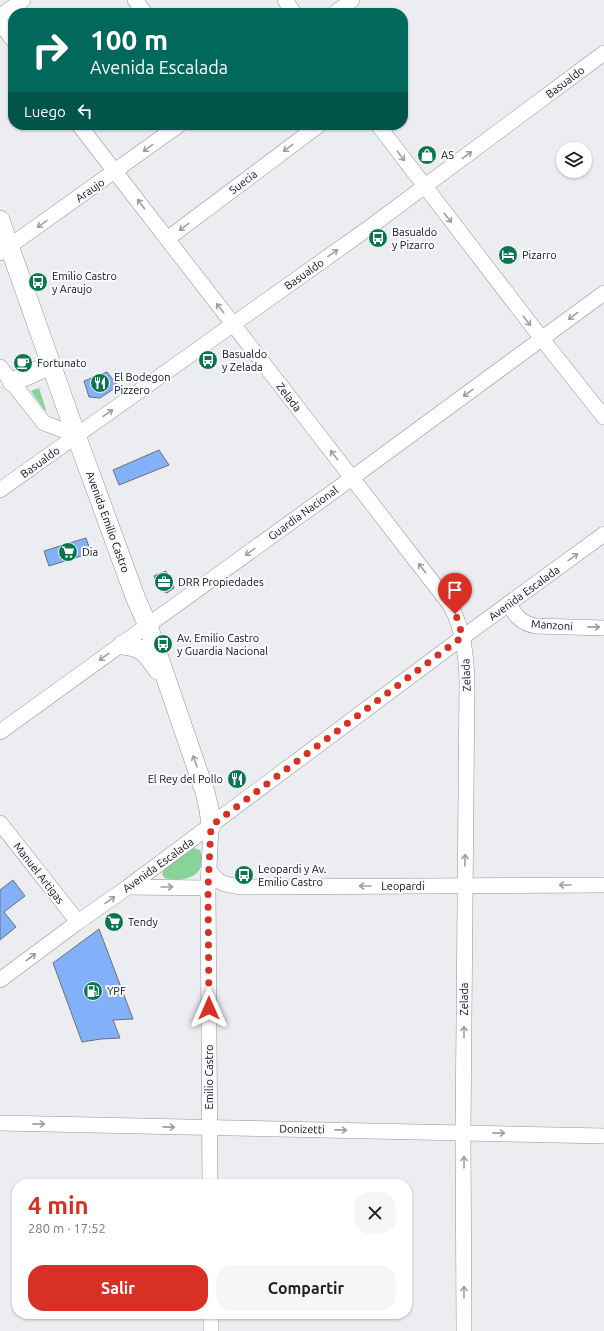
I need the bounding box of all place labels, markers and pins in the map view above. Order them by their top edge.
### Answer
shop icon: AS [416,144,438,166]
place label: AS [441,149,454,161]
place label: Basualdo y Pizarro [392,226,437,251]
bus stop icon: Basualdo y Pizarro [367,227,389,249]
hotel icon: Pizarro [497,244,519,266]
place label: Pizarro [522,249,557,261]
place label: Emilio Castro y Araujo [52,270,117,295]
bus stop icon: Emilio Castro y Araujo [27,271,49,293]
place label: Basualdo y Zelada [222,348,267,373]
bus stop icon: Basualdo y Zelada [197,349,219,371]
cafe icon: Fortunato [12,352,34,374]
place label: Fortunato [37,357,87,369]
place label: El Bodegon Pizzero [114,371,171,396]
restaurant icon: El Bodegon Pizzero [89,372,111,394]
supermarket icon: Dia [57,541,79,563]
place label: Dia [82,546,98,558]
office icon: DRR Propiedades [153,571,175,593]
pin [438,573,472,614]
place label: DRR Propiedades [178,576,264,588]
place label: Av. Emilio Castro y Guardia Nacional [177,632,268,657]
bus stop icon: Av. Emilio Castro y Guardia Nacional [152,633,174,655]
restaurant icon: El Rey del Pollo [226,768,248,790]
place label: El Rey del Pollo [148,773,223,785]
place label: Leopardi y Av. Emilio Castro [258,863,327,888]
bus stop icon: Leopardi y Av. Emilio Castro [233,864,255,886]
supermarket icon: Tendy [103,911,125,933]
place label: Tendy [128,916,158,928]
fuel station icon: YPF [82,980,104,1002]
place label: YPF [107,985,126,997]

